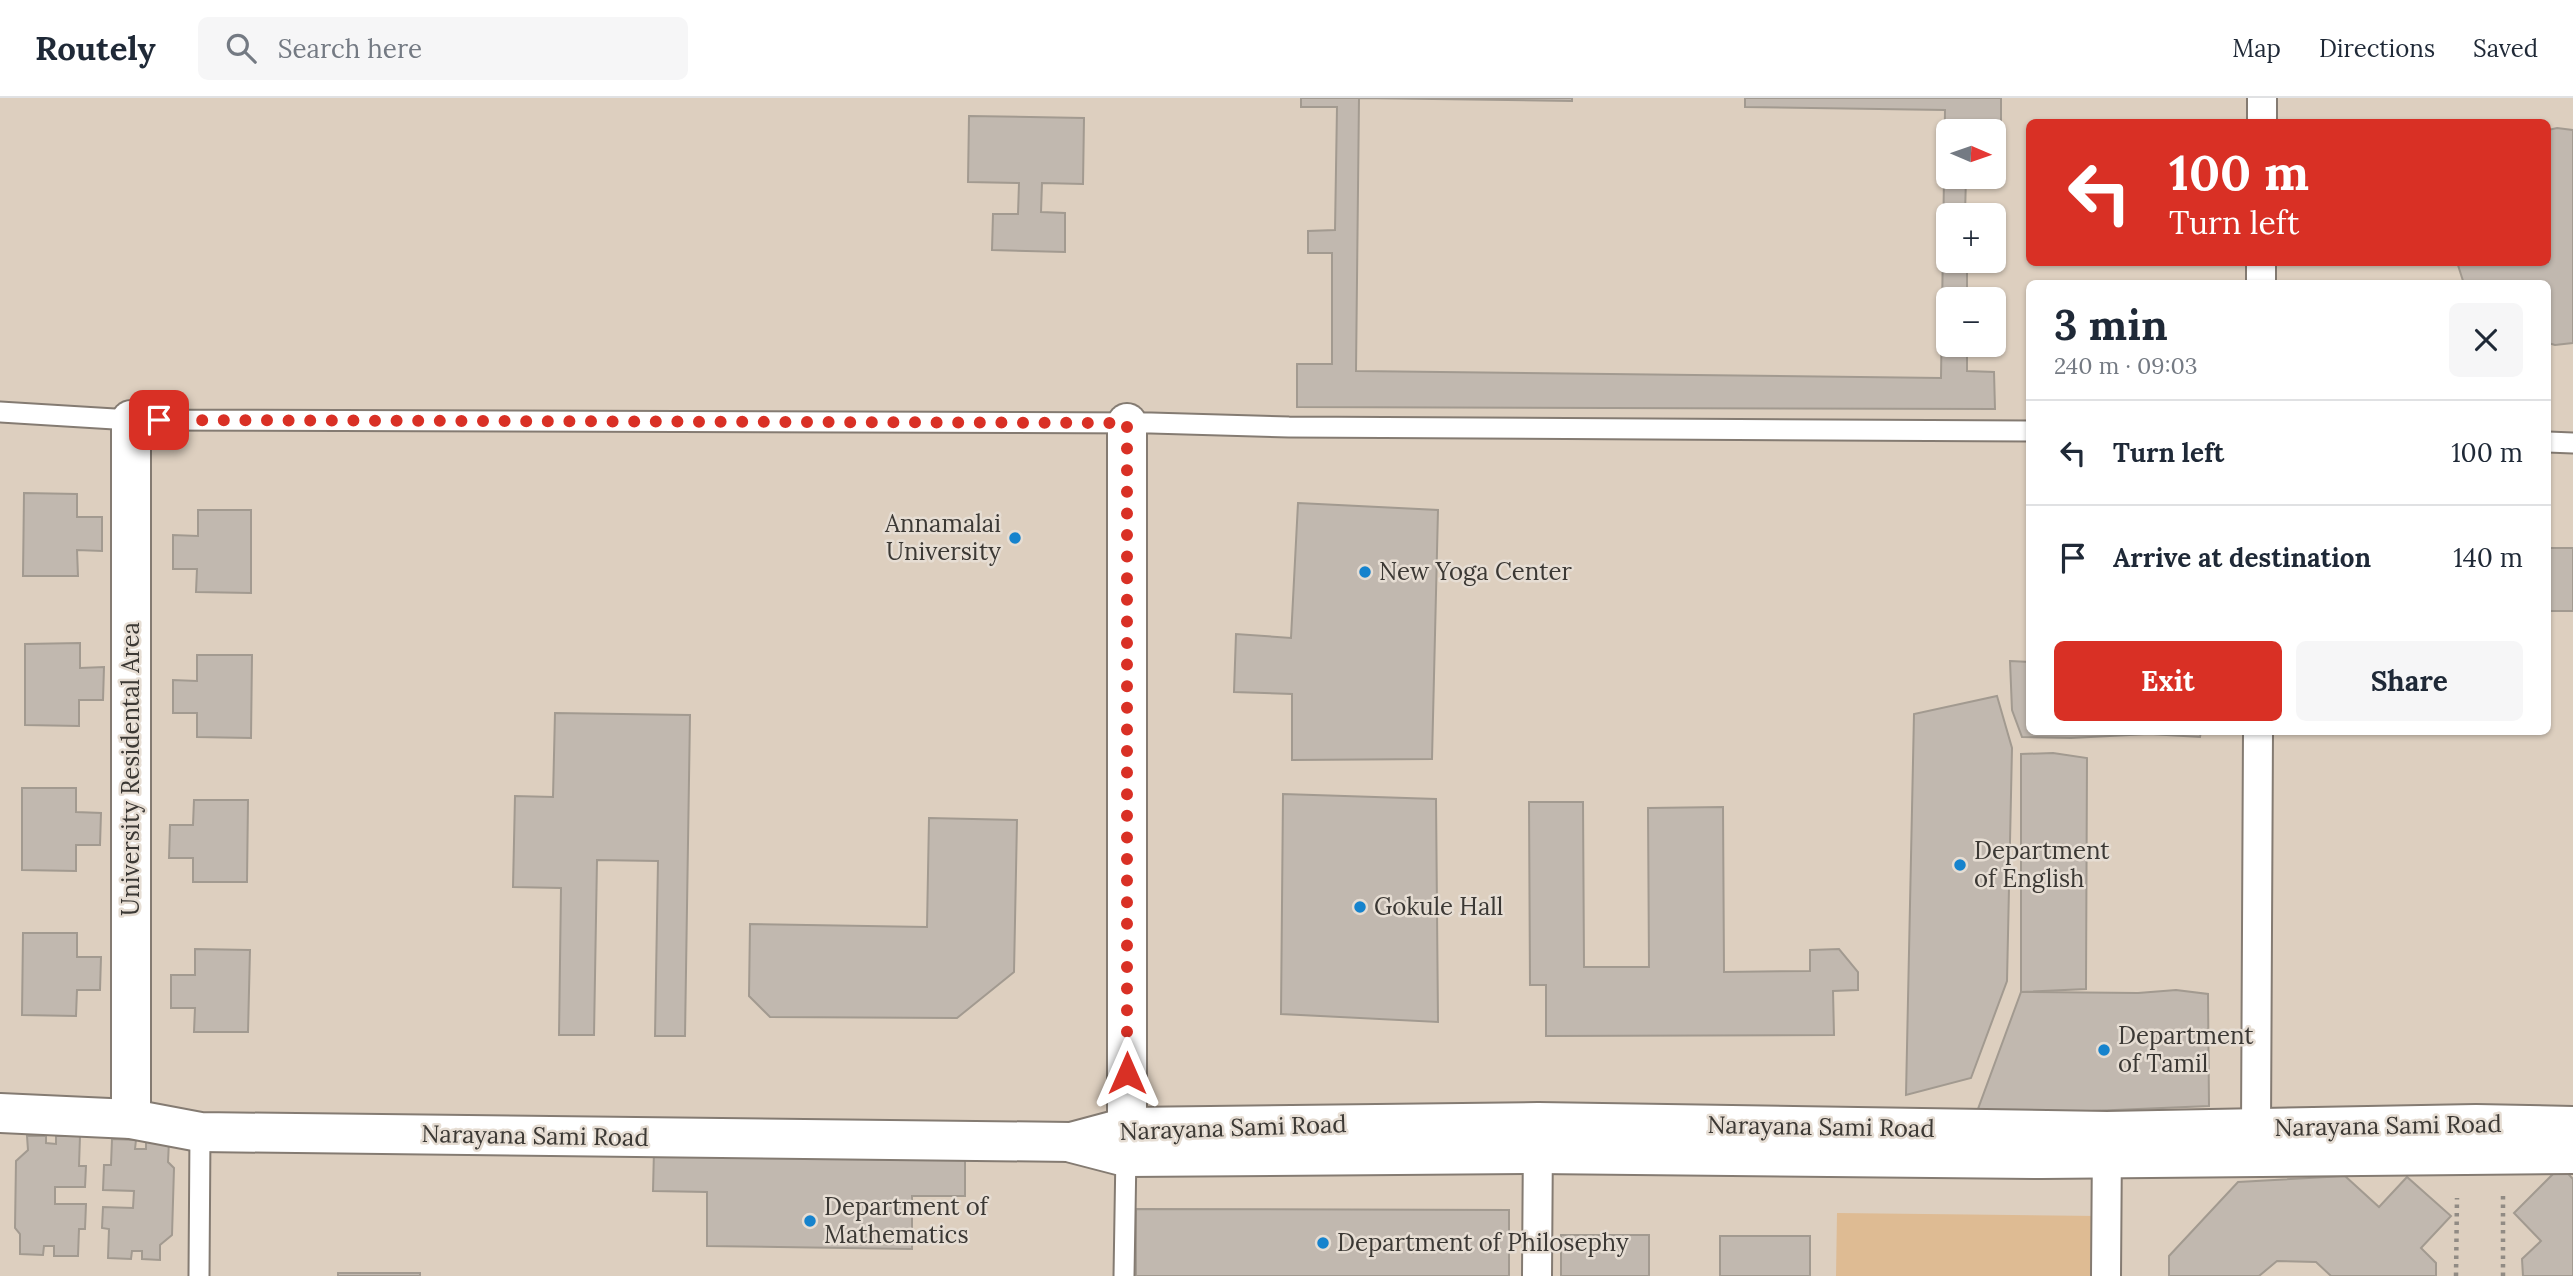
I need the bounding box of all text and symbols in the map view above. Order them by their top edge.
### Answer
search box [198,17,688,80]
text: Routely [35,27,156,69]
icon: search [222,29,260,67]
text: Search here [278,32,422,65]
text: Map [2232,33,2281,64]
text: Directions [2319,33,2435,64]
text: Saved [2473,33,2538,64]
north arrow [1936,119,2006,189]
map controls [1936,119,2006,357]
text: 100 m [2169,141,2309,203]
icon: left [2054,147,2145,238]
text: Turn left [2169,202,2299,243]
button: + [1936,203,2006,273]
button: − [1936,287,2006,357]
text: 3 min [2054,298,2168,352]
button: close [2449,303,2523,377]
text: 240 m · 09:03 [2054,351,2197,380]
pin [129,390,189,450]
icon: arrive [140,401,178,439]
icon: left [2054,434,2092,472]
text: Turn left [2113,436,2224,469]
text: 100 m [2451,436,2523,469]
place label: Annamalai University [884,508,1001,567]
marker: Annamalai University [1007,530,1023,546]
icon: arrive [2054,539,2092,577]
text: Arrive at destination [2113,541,2371,574]
text: 140 m [2453,541,2523,574]
place label: New Yoga Center [1379,556,1572,587]
marker: New Yoga Center [1357,564,1373,580]
street label: University Residental Area [115,622,146,916]
button: Exit [2054,641,2282,721]
button: Share [2296,641,2523,721]
place label: Department of English [1974,835,2110,894]
marker: Department of English [1952,857,1968,873]
place label: Gokule Hall [1374,891,1503,922]
marker: Gokule Hall [1352,899,1368,915]
place label: Department of Tamil [2118,1020,2254,1079]
position arrow [1090,1036,1164,1110]
marker: Department of Tamil [2096,1042,2112,1058]
street label: Narayana Sami Road [1119,1108,1347,1147]
street label: Narayana Sami Road [2274,1108,2502,1143]
street label: Narayana Sami Road [1707,1109,1935,1144]
street label: Narayana Sami Road [421,1118,649,1153]
place label: Department of Mathematics [824,1191,990,1250]
marker: Department of Mathematics [802,1213,818,1229]
place label: Department of Philosephy [1337,1227,1629,1258]
marker: Department of Philosephy [1315,1235,1331,1251]

